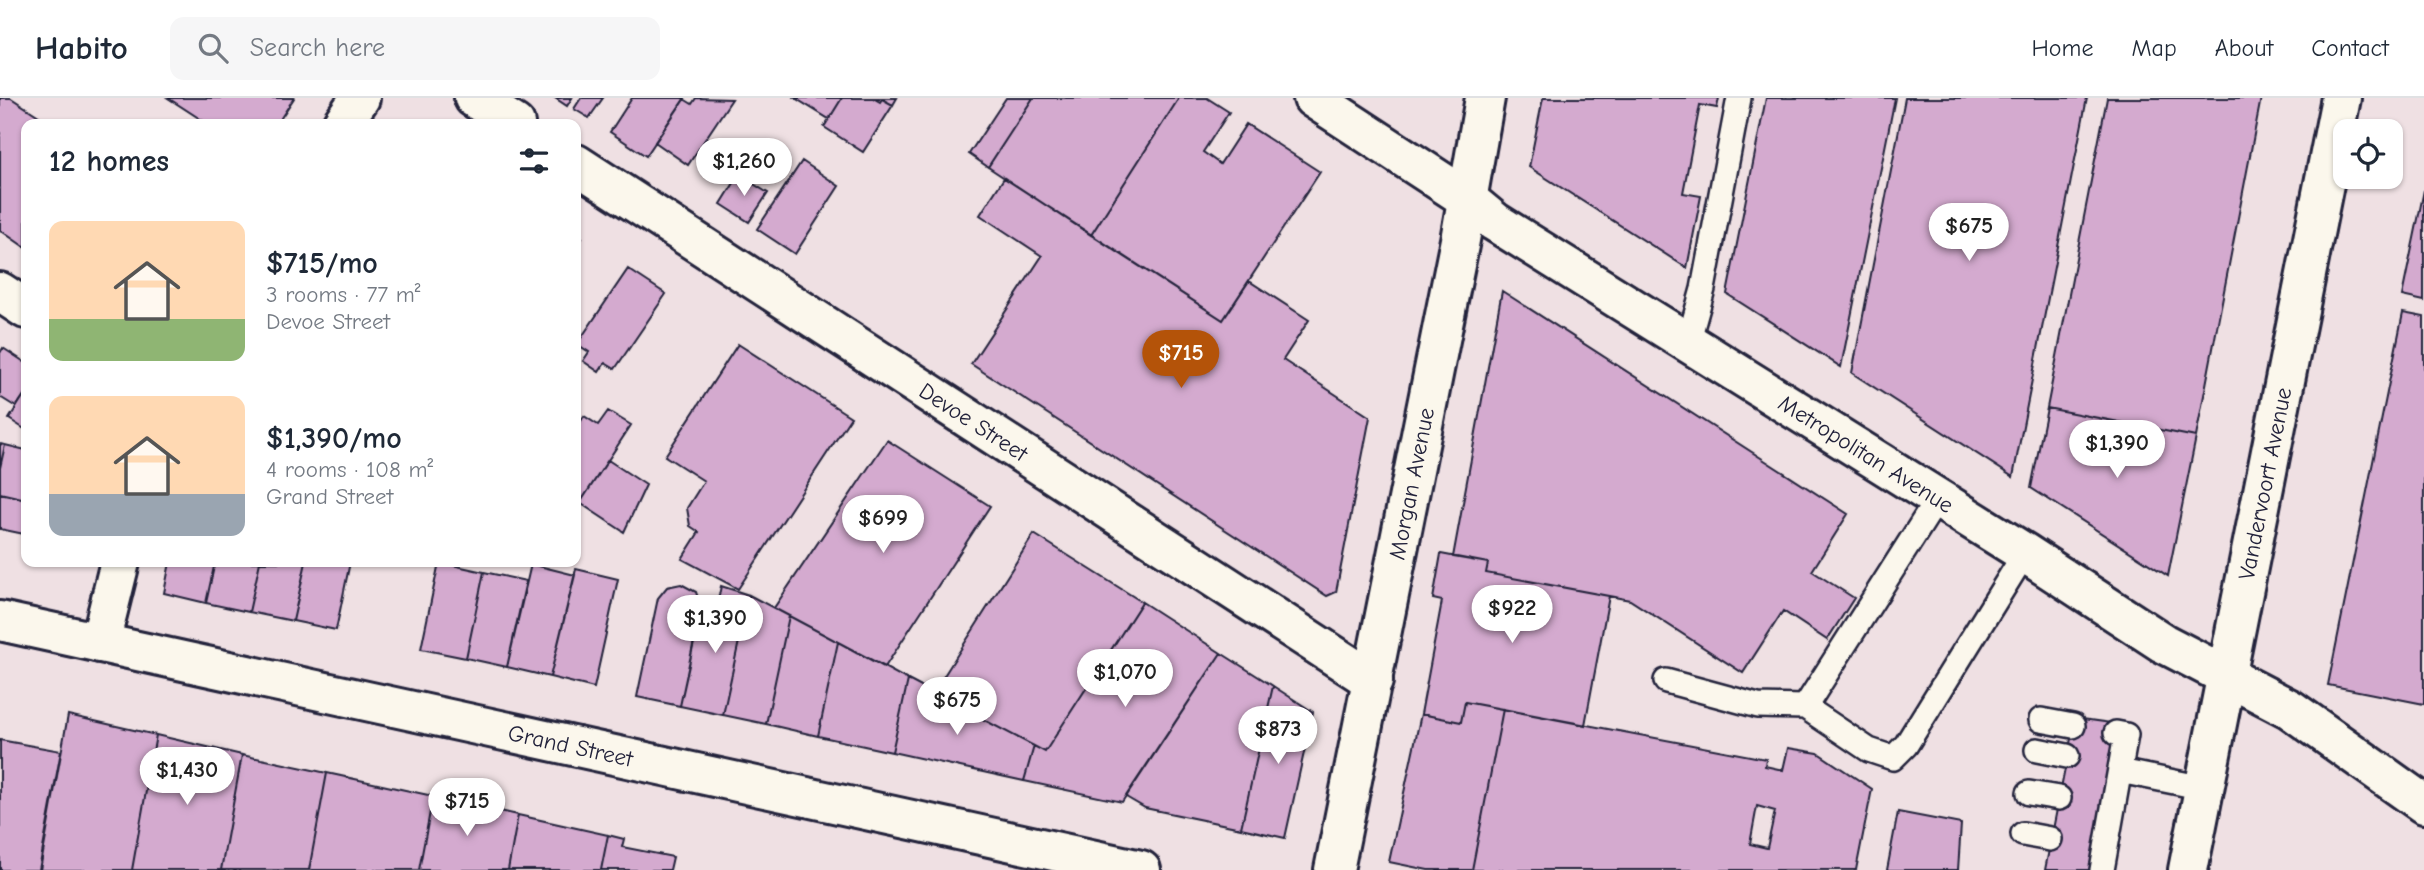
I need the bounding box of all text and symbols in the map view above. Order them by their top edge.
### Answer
search box [170,17,660,80]
text: Habito [35,29,128,67]
icon: search [194,29,232,67]
text: Search here [250,33,385,63]
text: Home [2032,34,2093,62]
text: Map [2131,34,2177,62]
text: About [2215,34,2273,62]
text: Contact [2311,34,2389,62]
map controls [2333,119,2403,189]
button: locate [2333,119,2403,189]
pin: $1,260 [687,139,801,198]
icon: filters [515,142,553,180]
text: 12 homes [49,144,169,179]
text: $1,260 [712,147,776,174]
pin: $675 [1928,204,2010,263]
text: $675 [1945,212,1993,239]
text: $715/mo [266,246,378,281]
icon: home [105,249,189,333]
text: 3 rooms · 77 m² [266,281,421,308]
text: Devoe Street [266,308,390,335]
pin: $715 [1140,330,1222,390]
text: $715 [1158,339,1204,366]
street label: Devoe Street [914,377,1034,468]
street label: Vandervoort Avenue [2232,385,2297,582]
street label: Metropolitan Avenue [1774,389,1959,519]
street label: Morgan Avenue [1383,405,1440,562]
pin: $1,390 [2060,420,2174,480]
text: $1,390/mo [266,421,402,456]
icon: home [105,424,189,508]
text: $1,390 [2085,429,2149,456]
text: 4 rooms · 108 m² [266,456,433,483]
text: Grand Street [266,483,393,510]
pin: $699 [842,496,924,555]
text: $699 [858,504,908,531]
pin: $922 [1471,586,1553,645]
text: $922 [1488,594,1536,621]
pin: $1,390 [658,596,772,655]
text: $1,390 [683,604,747,631]
pin: $1,070 [1068,650,1182,709]
text: $1,070 [1093,658,1157,685]
pin: $675 [916,678,998,737]
text: $675 [933,686,981,713]
pin: $873 [1237,706,1319,766]
text: $873 [1254,715,1302,742]
street label: Grand Street [506,719,637,773]
pin: $1,430 [130,748,244,807]
text: $1,430 [156,756,218,783]
pin: $715 [426,778,508,838]
text: $715 [444,787,490,814]

